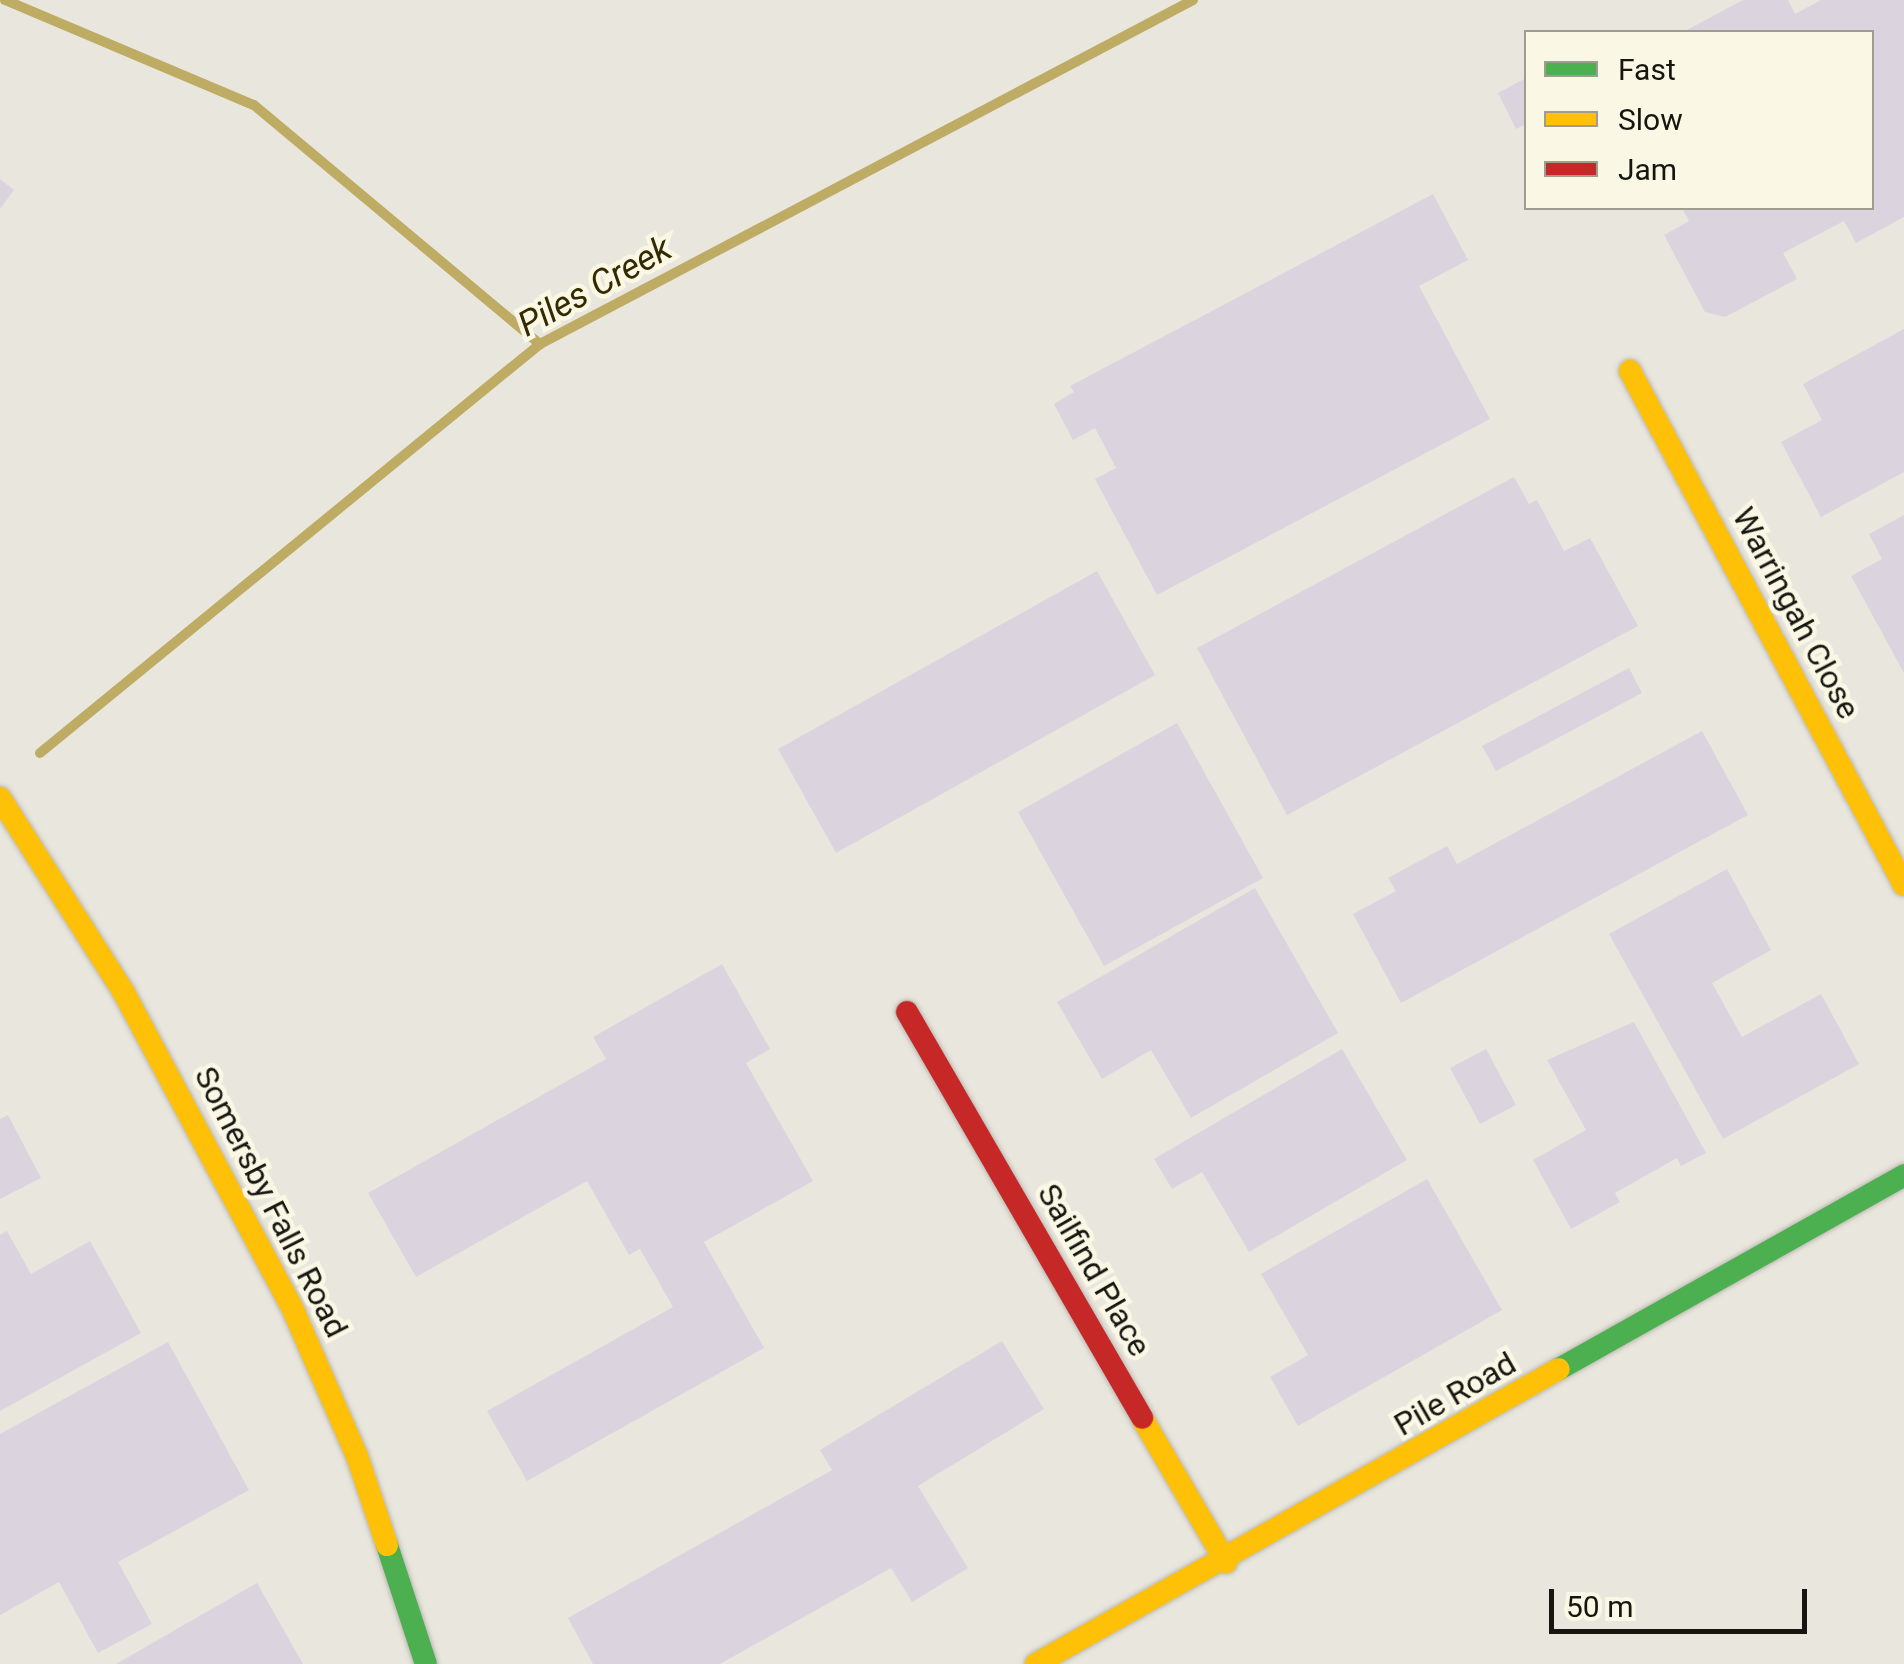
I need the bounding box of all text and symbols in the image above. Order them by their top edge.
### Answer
legend [1524,30,1874,210]
text: Fast [1618,52,1676,87]
text: Slow [1618,102,1683,137]
text: Jam [1618,152,1677,187]
water label: Piles Creek [511,228,679,346]
street label: Warringah Close [1724,501,1868,725]
street label: Somersby Falls Road [186,1060,356,1344]
street label: Sailfind Place [1029,1177,1159,1363]
street label: Pile Road [1387,1344,1523,1444]
scale bar [1554,1569,1812,1631]
text: 50 m [1566,1589,1633,1624]

